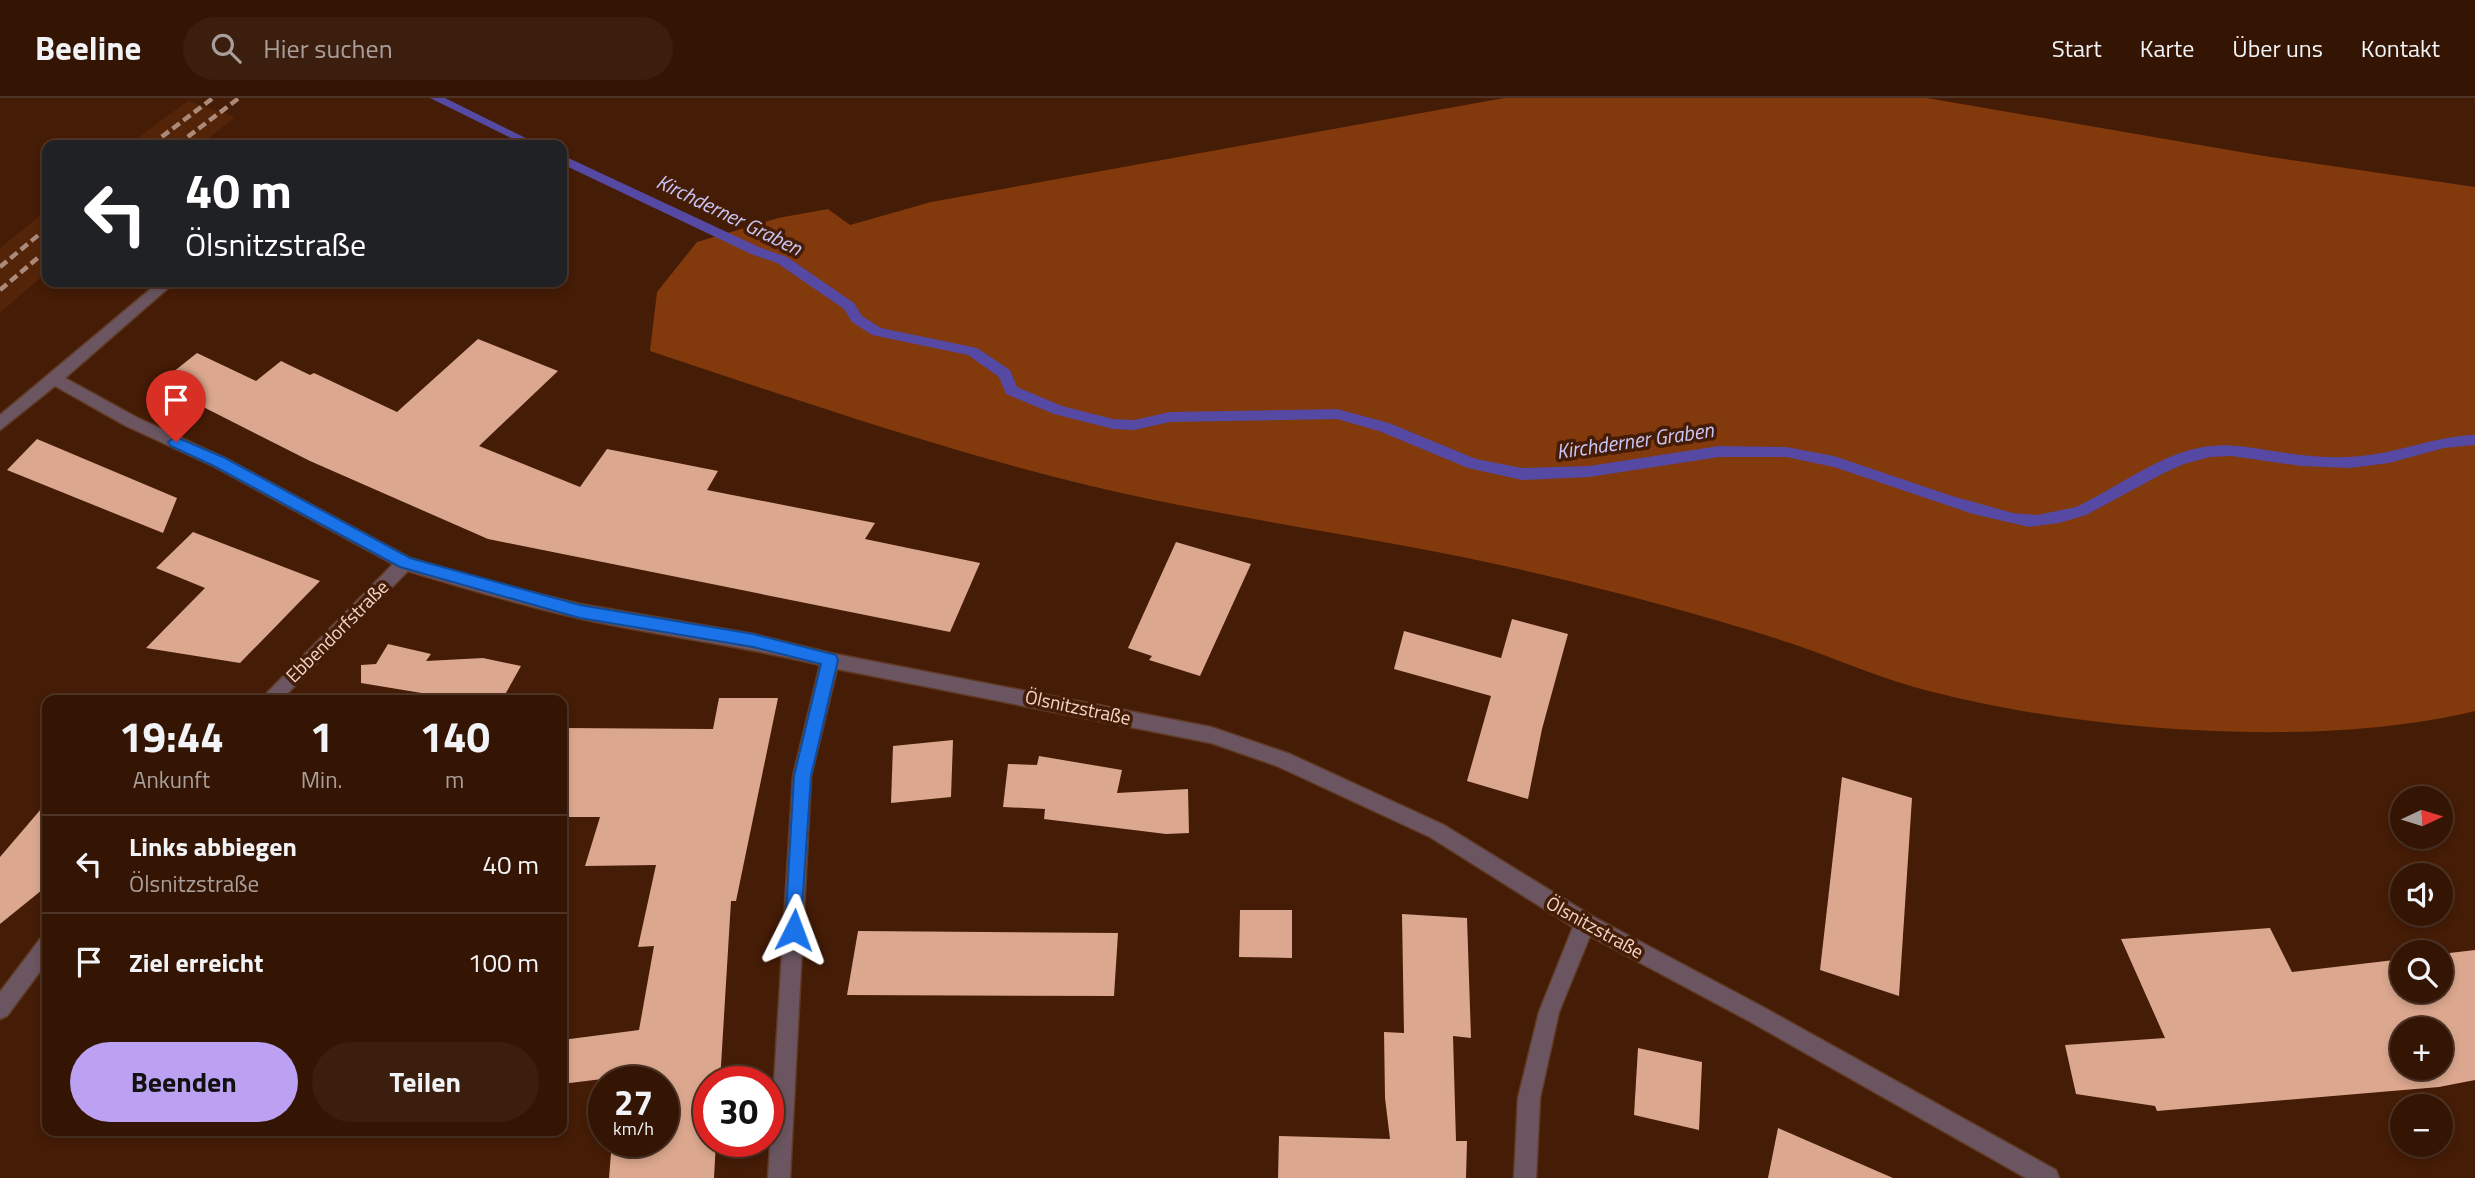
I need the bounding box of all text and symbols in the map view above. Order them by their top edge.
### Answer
search box [183,17,673,80]
text: Beeline [35,23,141,73]
icon: search [207,29,245,67]
text: Hier suchen [263,29,393,68]
text: Start [2052,30,2102,66]
text: Karte [2140,30,2194,66]
text: Über uns [2232,30,2323,66]
text: Kontakt [2361,30,2440,66]
text: 40 m [185,152,292,227]
water label: Kirchderner Graben [651,165,808,263]
icon: left [70,168,161,259]
text: Ölsnitzstraße [185,220,366,268]
pin [146,370,206,442]
icon: arrive [157,381,195,419]
water label: Kirchderner Graben [1554,413,1716,467]
street label: Ebbendorfstraße [279,573,395,689]
street label: Ölsnitzstraße [1022,681,1134,732]
text: 19:44 [119,704,224,768]
text: 1 [310,704,333,768]
text: 140 [419,704,490,768]
text: Ankunft [133,762,210,797]
text: Min. [301,762,342,797]
text: m [445,762,464,797]
north arrow [2390,786,2454,849]
map controls [2390,786,2453,1157]
text: Links abbiegen [129,827,297,866]
icon: left [70,845,108,883]
text: 40 m [482,845,539,884]
button: sound [2390,863,2453,926]
text: Ölsnitzstraße [129,866,259,901]
street label: Ölsnitzstraße [1541,888,1649,965]
position arrow [757,893,831,967]
button: search [2390,940,2453,1003]
icon: arrive [70,943,108,981]
text: Ziel erreicht [129,943,264,982]
text: 100 m [468,943,539,982]
button: + [2390,1017,2453,1080]
button: Beenden [70,1042,298,1122]
button: Teilen [312,1042,539,1122]
speed limit sign: 30 [693,1066,784,1157]
text: 27 [614,1075,653,1129]
button: − [2390,1094,2453,1157]
text: km/h [613,1115,654,1142]

